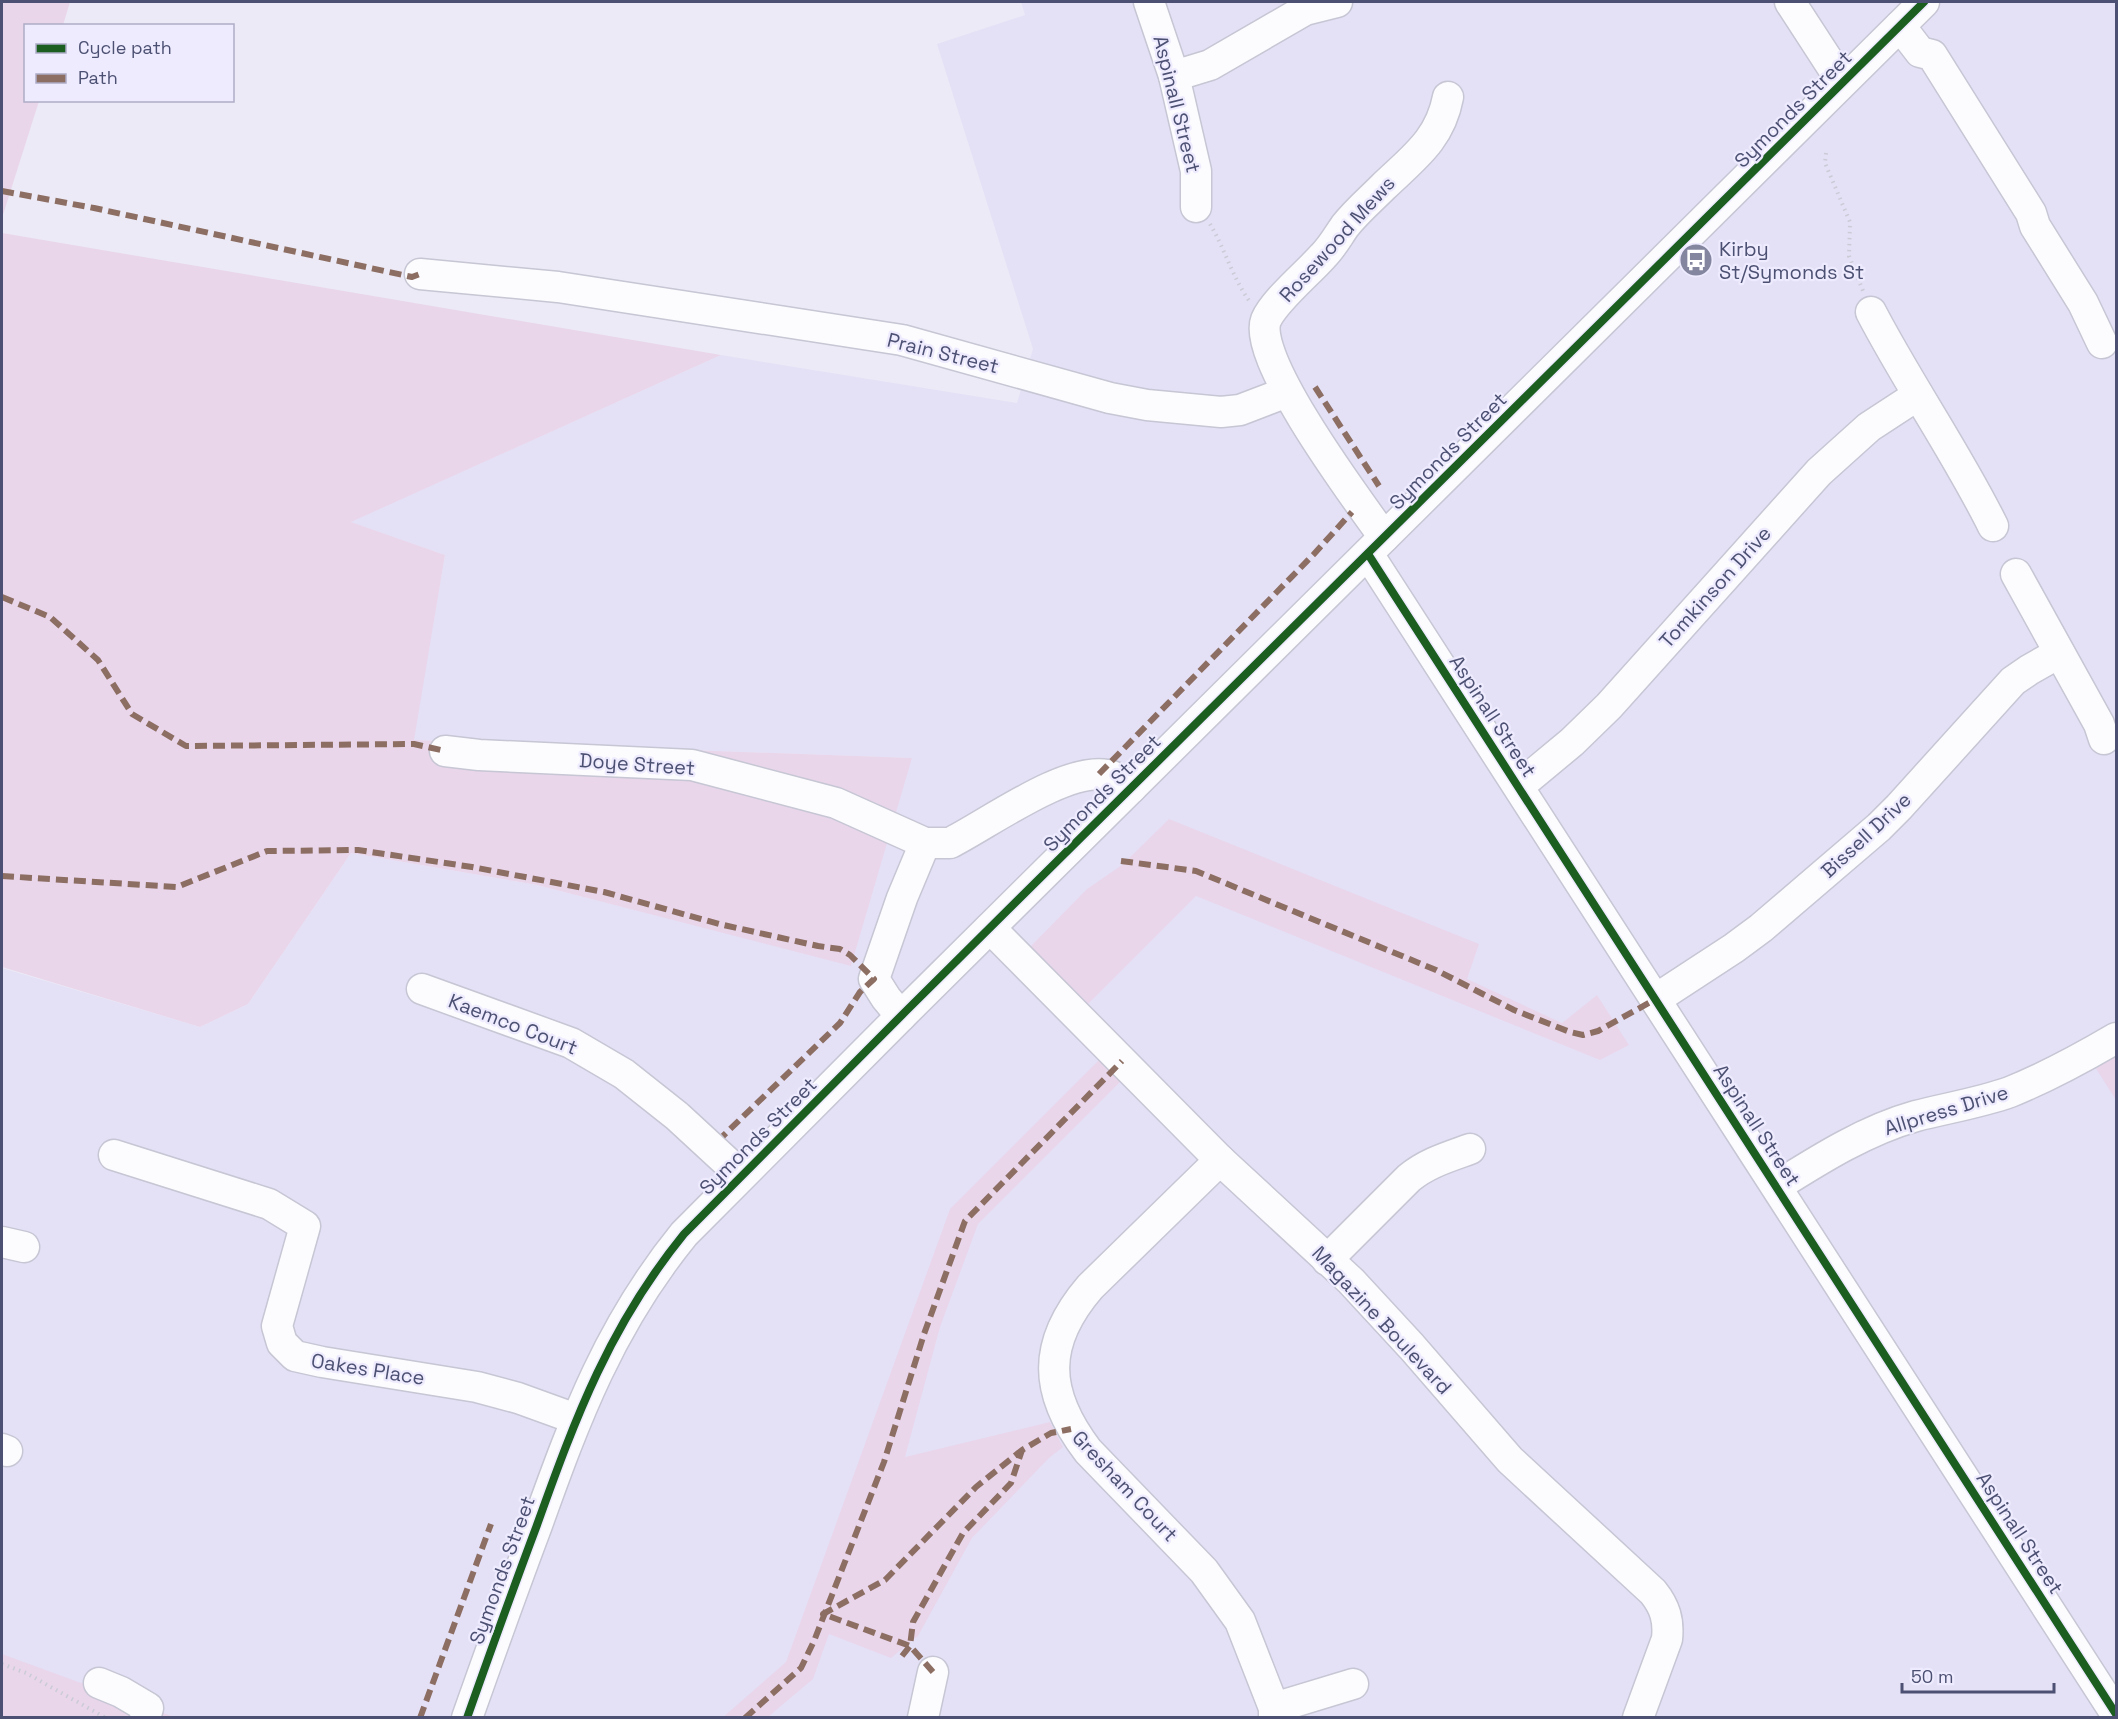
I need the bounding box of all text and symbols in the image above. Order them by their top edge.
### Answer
legend [24,24,234,102]
street label: Aspinall Street [1147,33,1207,175]
text: Cycle path [78,36,172,59]
street label: Symonds Street [1729,45,1857,173]
text: Path [78,66,118,89]
street label: Rosewood Mews [1273,170,1401,308]
place label: Kirby St/Symonds St [1719,236,1864,285]
bus stop icon: Kirby St/Symonds St [1678,242,1714,278]
street label: Prain Street [884,327,1002,379]
street label: Symonds Street [1384,387,1512,515]
street label: Tomkinson Drive [1653,521,1777,653]
street label: Aspinall Street [1444,650,1542,782]
street label: Symonds Street [1038,729,1166,857]
street label: Doye Street [578,747,696,781]
street label: Bissell Drive [1815,787,1917,883]
street label: Kaemco Court [445,987,581,1061]
street label: Aspinall Street [1708,1059,1806,1191]
street label: Symonds Street [694,1072,822,1200]
street label: Allpress Drive [1881,1079,2011,1141]
street label: Magazine Boulevard [1306,1240,1458,1400]
street label: Oakes Place [309,1347,427,1391]
street label: Gresham Court [1067,1425,1183,1547]
street label: Aspinall Street [1971,1467,2069,1599]
street label: Symonds Street [463,1492,541,1648]
scale bar [1902,1656,2054,1694]
text: 50 m [1911,1665,1953,1688]

